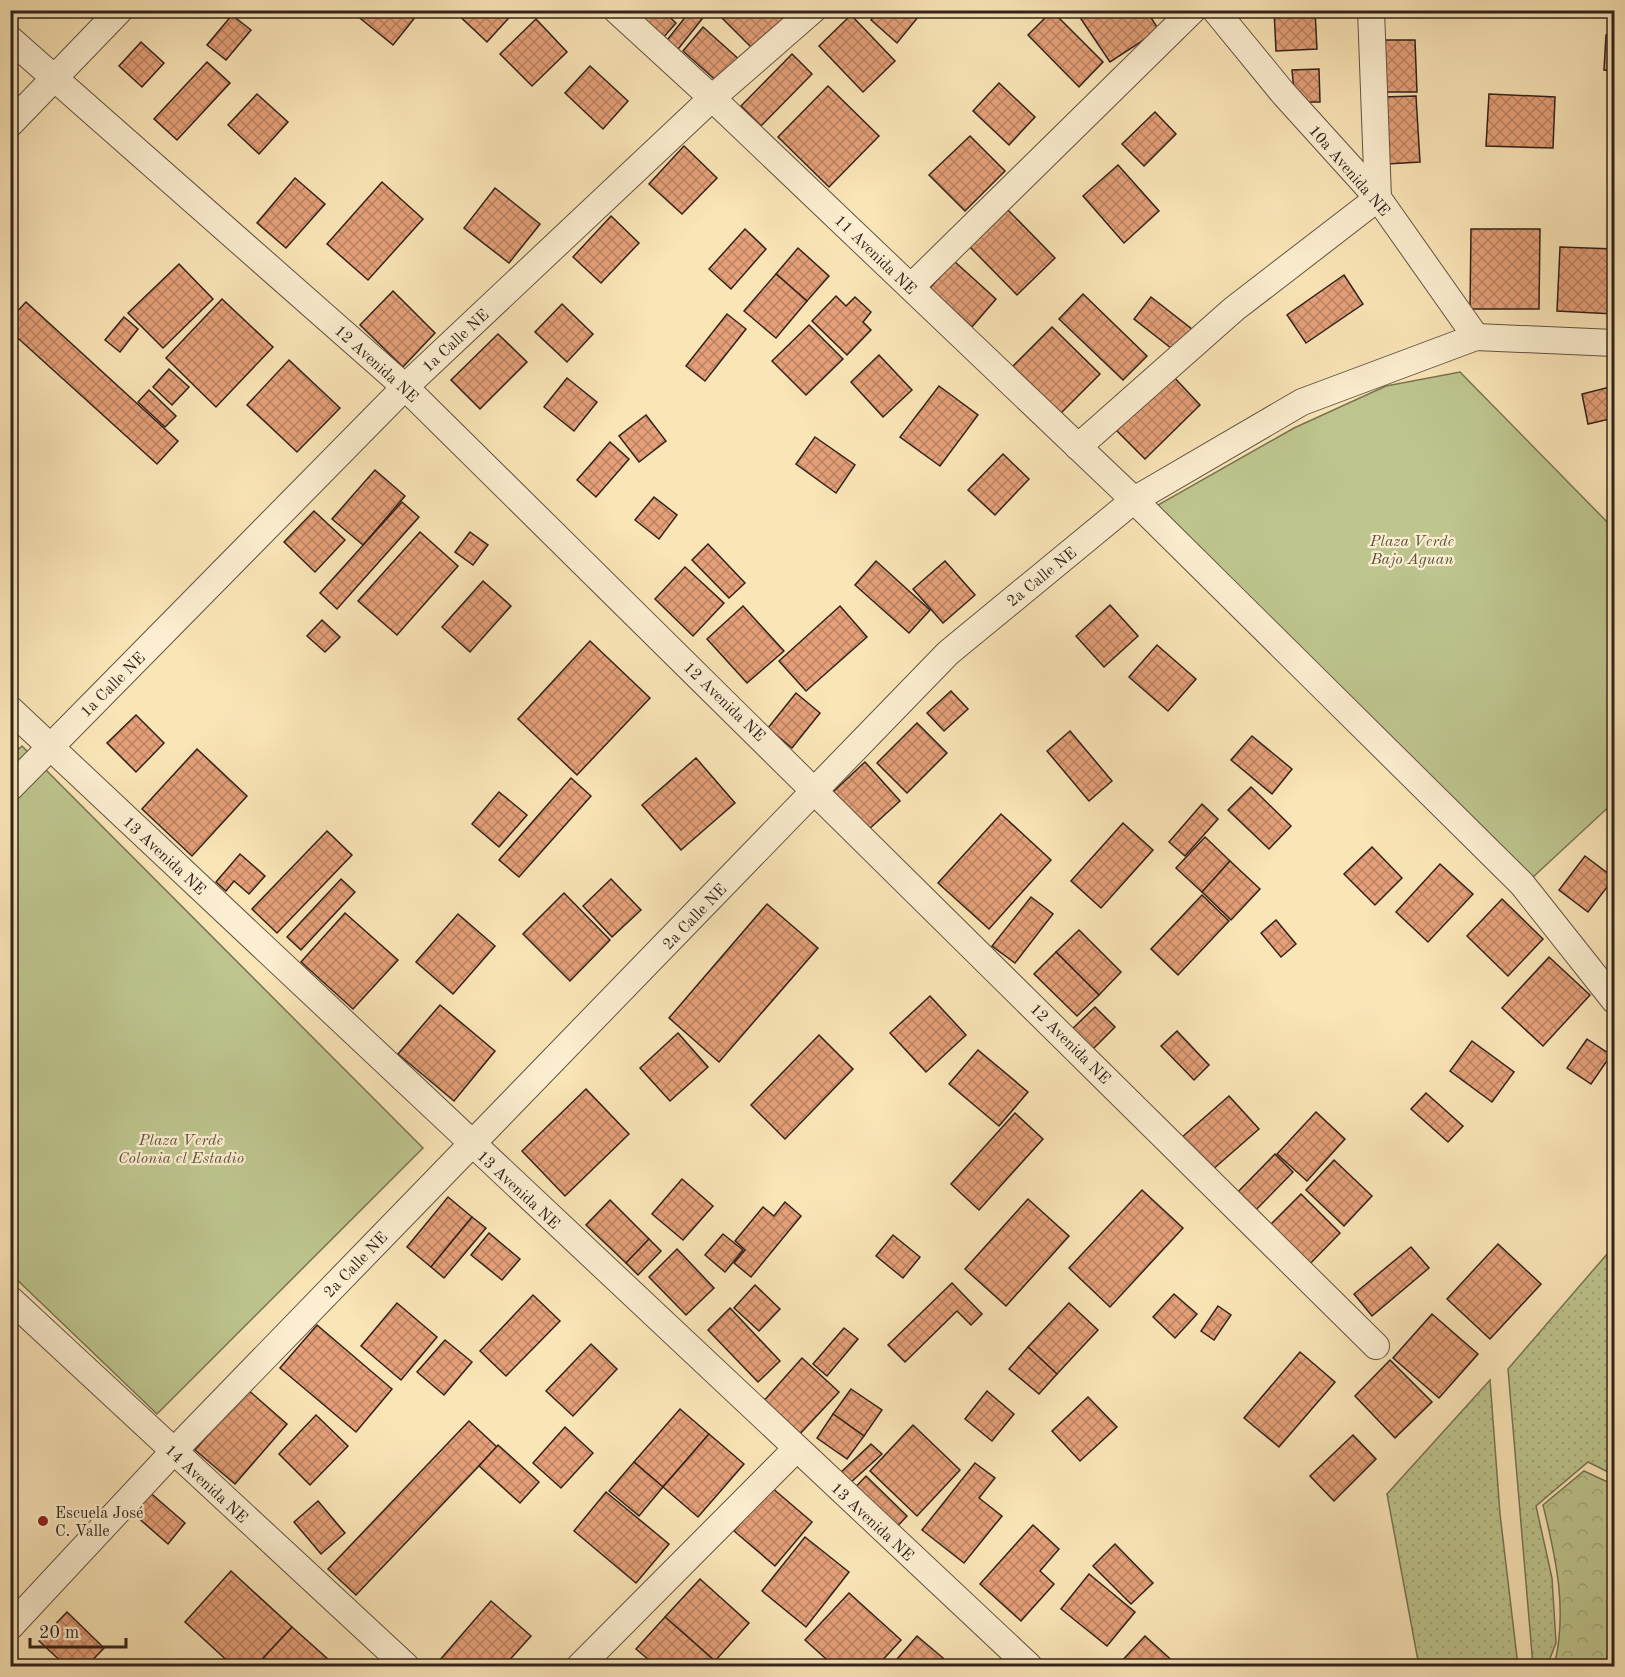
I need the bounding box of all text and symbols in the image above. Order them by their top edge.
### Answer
street label: 10a Avenida NE [1305,123,1392,220]
street label: 11 Avenida NE [831,213,918,298]
street label: 1a Calle NE [420,307,493,376]
street label: 12 Avenida NE [331,323,421,406]
park label: Plaza Verde Bajo Aguan [1369,534,1455,568]
street label: 2a Calle NE [1005,545,1080,610]
street label: 1a Calle NE [78,650,149,721]
street label: 12 Avenida NE [680,660,767,745]
street label: 13 Avenida NE [119,814,208,899]
street label: 2a Calle NE [660,882,730,953]
street label: 12 Avenida NE [1026,1001,1113,1088]
park label: Plaza Verde Colonia el Estadio [118,1133,244,1167]
street label: 13 Avenida NE [473,1148,562,1233]
street label: 2a Calle NE [321,1230,391,1301]
street label: 14 Avenida NE [161,1442,250,1527]
street label: 13 Avenida NE [827,1480,916,1565]
place label: Escuela José C. Valle [55,1506,143,1540]
marker: Escuela José C. Valle [36,1514,50,1528]
scale bar [30,1611,126,1649]
text: 20 m [39,1624,79,1642]

